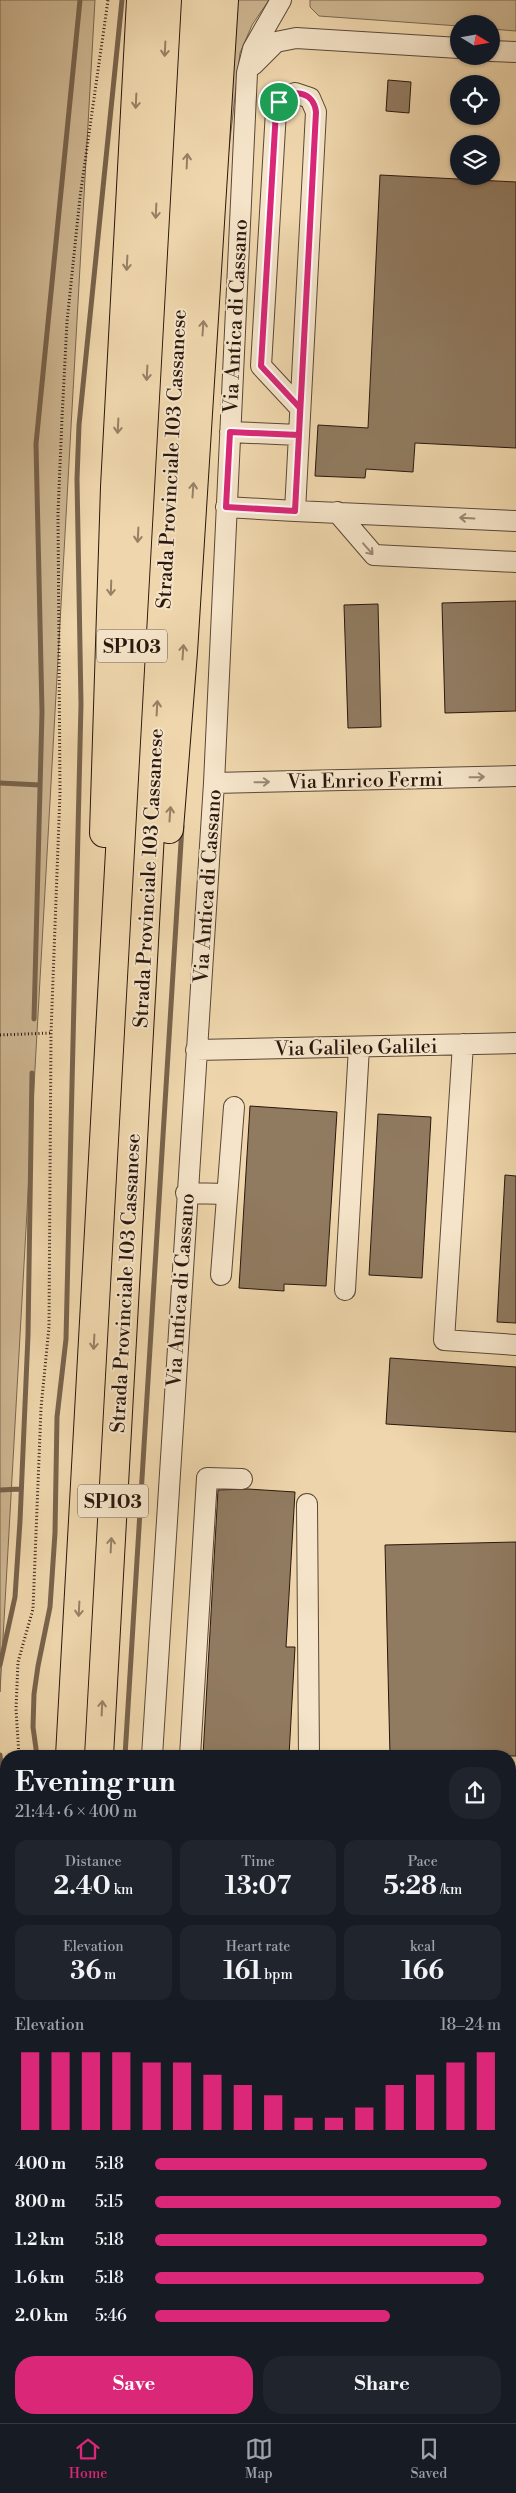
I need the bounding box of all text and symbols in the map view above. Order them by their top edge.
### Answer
north arrow [450,15,500,65]
map controls [450,15,500,185]
one-way arrow [160,40,169,56]
button: locate [450,75,500,125]
pin [258,81,300,123]
icon: arrive [265,88,293,116]
one-way arrow [131,93,140,109]
button: layers [450,135,500,185]
one-way arrow [183,153,192,169]
one-way arrow [151,203,160,219]
street label: Via Antica di Cassano [219,218,254,415]
one-way arrow [123,255,132,271]
street label: Strada Provinciale 103 Cassanese [152,309,193,610]
one-way arrow [198,320,207,336]
one-way arrow [143,365,152,381]
one-way arrow [113,417,122,433]
one-way arrow [188,482,197,498]
one-way arrow [460,514,476,523]
one-way arrow [134,527,143,543]
one-way arrow [363,542,374,555]
one-way arrow [107,580,116,596]
road number: SP103 [97,630,167,662]
one-way arrow [178,644,187,660]
one-way arrow [153,700,162,716]
street label: Strada Provinciale 103 Cassanese [129,728,170,1029]
street label: Via Enrico Fermi [286,768,444,795]
one-way arrow [468,772,485,782]
one-way arrow [254,777,270,787]
street label: Via Antica di Cassano [189,788,228,985]
one-way arrow [165,806,175,822]
street label: Via Galileo Galilei [273,1035,438,1062]
street label: Strada Provinciale 103 Cassanese [106,1133,147,1434]
street label: Via Antica di Cassano [162,1192,201,1389]
one-way arrow [90,1333,99,1349]
road number: SP103 [78,1484,148,1518]
one-way arrow [106,1538,115,1554]
one-way arrow [74,1600,83,1616]
one-way arrow [97,1700,106,1716]
text: Evening run [15,1765,176,1800]
button: share [449,1767,501,1819]
text: 21:44 · 6 × 400 m [15,1802,137,1822]
text: Distance [65,1853,122,1871]
text: Time [241,1853,275,1871]
text: Pace [408,1853,438,1871]
text: 2.40 [53,1871,111,1902]
text: 13:07 [225,1871,291,1902]
text: 5:28 [383,1871,437,1902]
text: km [111,1881,133,1899]
text: /km [437,1881,462,1899]
text: Elevation [63,1938,124,1956]
text: Heart rate [226,1938,290,1956]
text: kcal [410,1938,435,1956]
text: 36 [70,1956,101,1987]
text: 161 [223,1956,261,1987]
text: 166 [401,1956,444,1987]
text: m [101,1966,116,1984]
text: bpm [261,1966,293,1984]
text: Elevation [15,2015,84,2035]
text: 18–24 m [440,2015,501,2035]
text: 400 m [15,2154,66,2174]
text: 5:18 [95,2154,124,2174]
text: 800 m [15,2192,66,2212]
text: 5:15 [95,2192,123,2212]
text: 1.2 km [15,2230,64,2250]
text: 5:18 [95,2230,124,2250]
text: 1.6 km [15,2268,64,2288]
text: 5:18 [95,2268,124,2288]
text: 2.0 km [15,2306,68,2326]
text: 5:46 [95,2306,127,2326]
button: Save [15,2356,253,2414]
button: Share [263,2356,501,2414]
tab: Home [69,2435,107,2483]
tab: Map [245,2435,273,2483]
tab: Saved [410,2435,447,2483]

